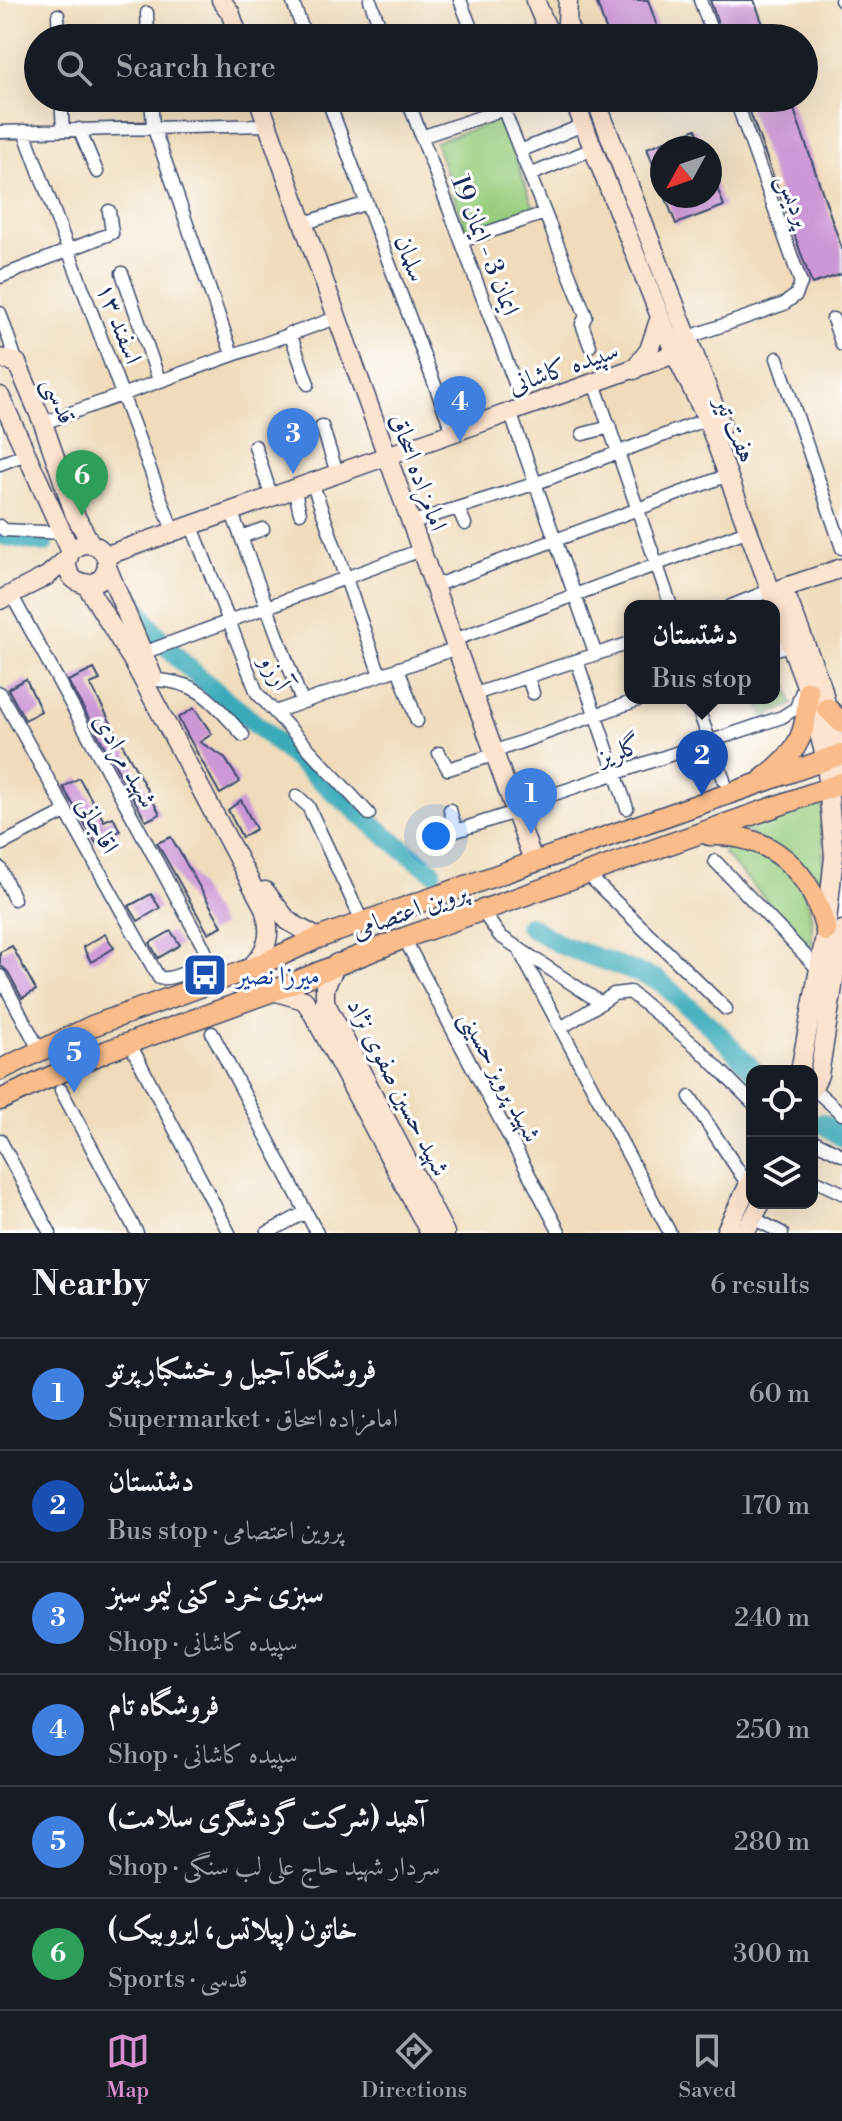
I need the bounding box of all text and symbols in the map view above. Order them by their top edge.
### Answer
search box [24,24,818,112]
icon: search [52,46,96,90]
text: Search here [116,49,276,87]
north arrow [650,136,722,208]
street label: پردیس [769,169,819,234]
street label: ایمان 3 - ایمان 19 [444,171,526,320]
street label: سلمان [387,230,434,286]
street label: اسفند ۱۳ [89,278,149,369]
street label: سپیده کاشانی [504,334,623,403]
street label: قدسی [33,372,83,429]
pin: 4 [434,376,486,442]
street label: هفت تیر [706,389,763,467]
pin: 3 [267,408,319,474]
street label: امامزاده اسحاق [381,409,454,536]
pin: 6 [56,450,108,516]
popup [624,600,780,704]
text: دشتستان [652,616,738,654]
street label: آرزو [251,646,299,698]
text: Bus stop [652,663,752,695]
street label: شهید مرادی [85,708,164,814]
street label: گلریز [591,729,645,774]
pin: 2 [676,730,728,796]
pin: 1 [505,768,557,834]
street label: اقاجانی [69,791,126,860]
your location [416,816,456,856]
street label: پروین اعتصامی [347,875,474,947]
bus stop icon: میرزا نصیر [181,951,229,999]
place label: میرزا نصیر [233,960,320,992]
street label: شهید حسین صفوی نژاد [339,993,457,1182]
street label: شهید پرویز حسینی [450,1005,548,1149]
pin: 5 [48,1027,100,1093]
map controls [746,1065,818,1209]
button: locate [746,1065,818,1137]
button: layers [746,1137,818,1209]
text: Nearby [32,1264,150,1306]
text: 6 results [710,1269,810,1301]
text: فروشگاه آجیل و خشکبار پرتو [108,1351,377,1389]
text: 1 [52,1378,64,1410]
text: 60 m [749,1378,810,1410]
text: Supermarket · امامزاده اسحاق [108,1403,398,1435]
text: دشتستان [108,1463,194,1501]
text: 2 [50,1490,66,1522]
text: 170 m [742,1490,810,1522]
text: Bus stop · پروین اعتصامی [108,1515,343,1547]
text: سبزی خرد کنی لیمو سبز [108,1575,324,1613]
text: 3 [50,1602,66,1634]
text: 240 m [734,1602,810,1634]
text: Shop · سپیده کاشانی [108,1627,298,1659]
text: فروشگاه تام [108,1687,220,1725]
text: 4 [49,1714,67,1746]
text: 250 m [735,1714,810,1746]
text: Shop · سپیده کاشانی [108,1739,298,1771]
text: آهید (شرکت گردشگری سلامت) [108,1799,426,1837]
text: 5 [50,1826,66,1858]
text: 280 m [734,1826,810,1858]
text: Shop · سردار شهید حاج علی لب سنگی [108,1851,440,1883]
text: خاتون (پیلاتس، ایروبیک) [108,1911,357,1949]
text: 6 [50,1938,66,1970]
text: 300 m [733,1938,810,1970]
text: Sports · قدسی [108,1963,248,1995]
tab: Map [106,2029,150,2104]
tab: Directions [361,2029,467,2104]
tab: Saved [679,2029,736,2104]

